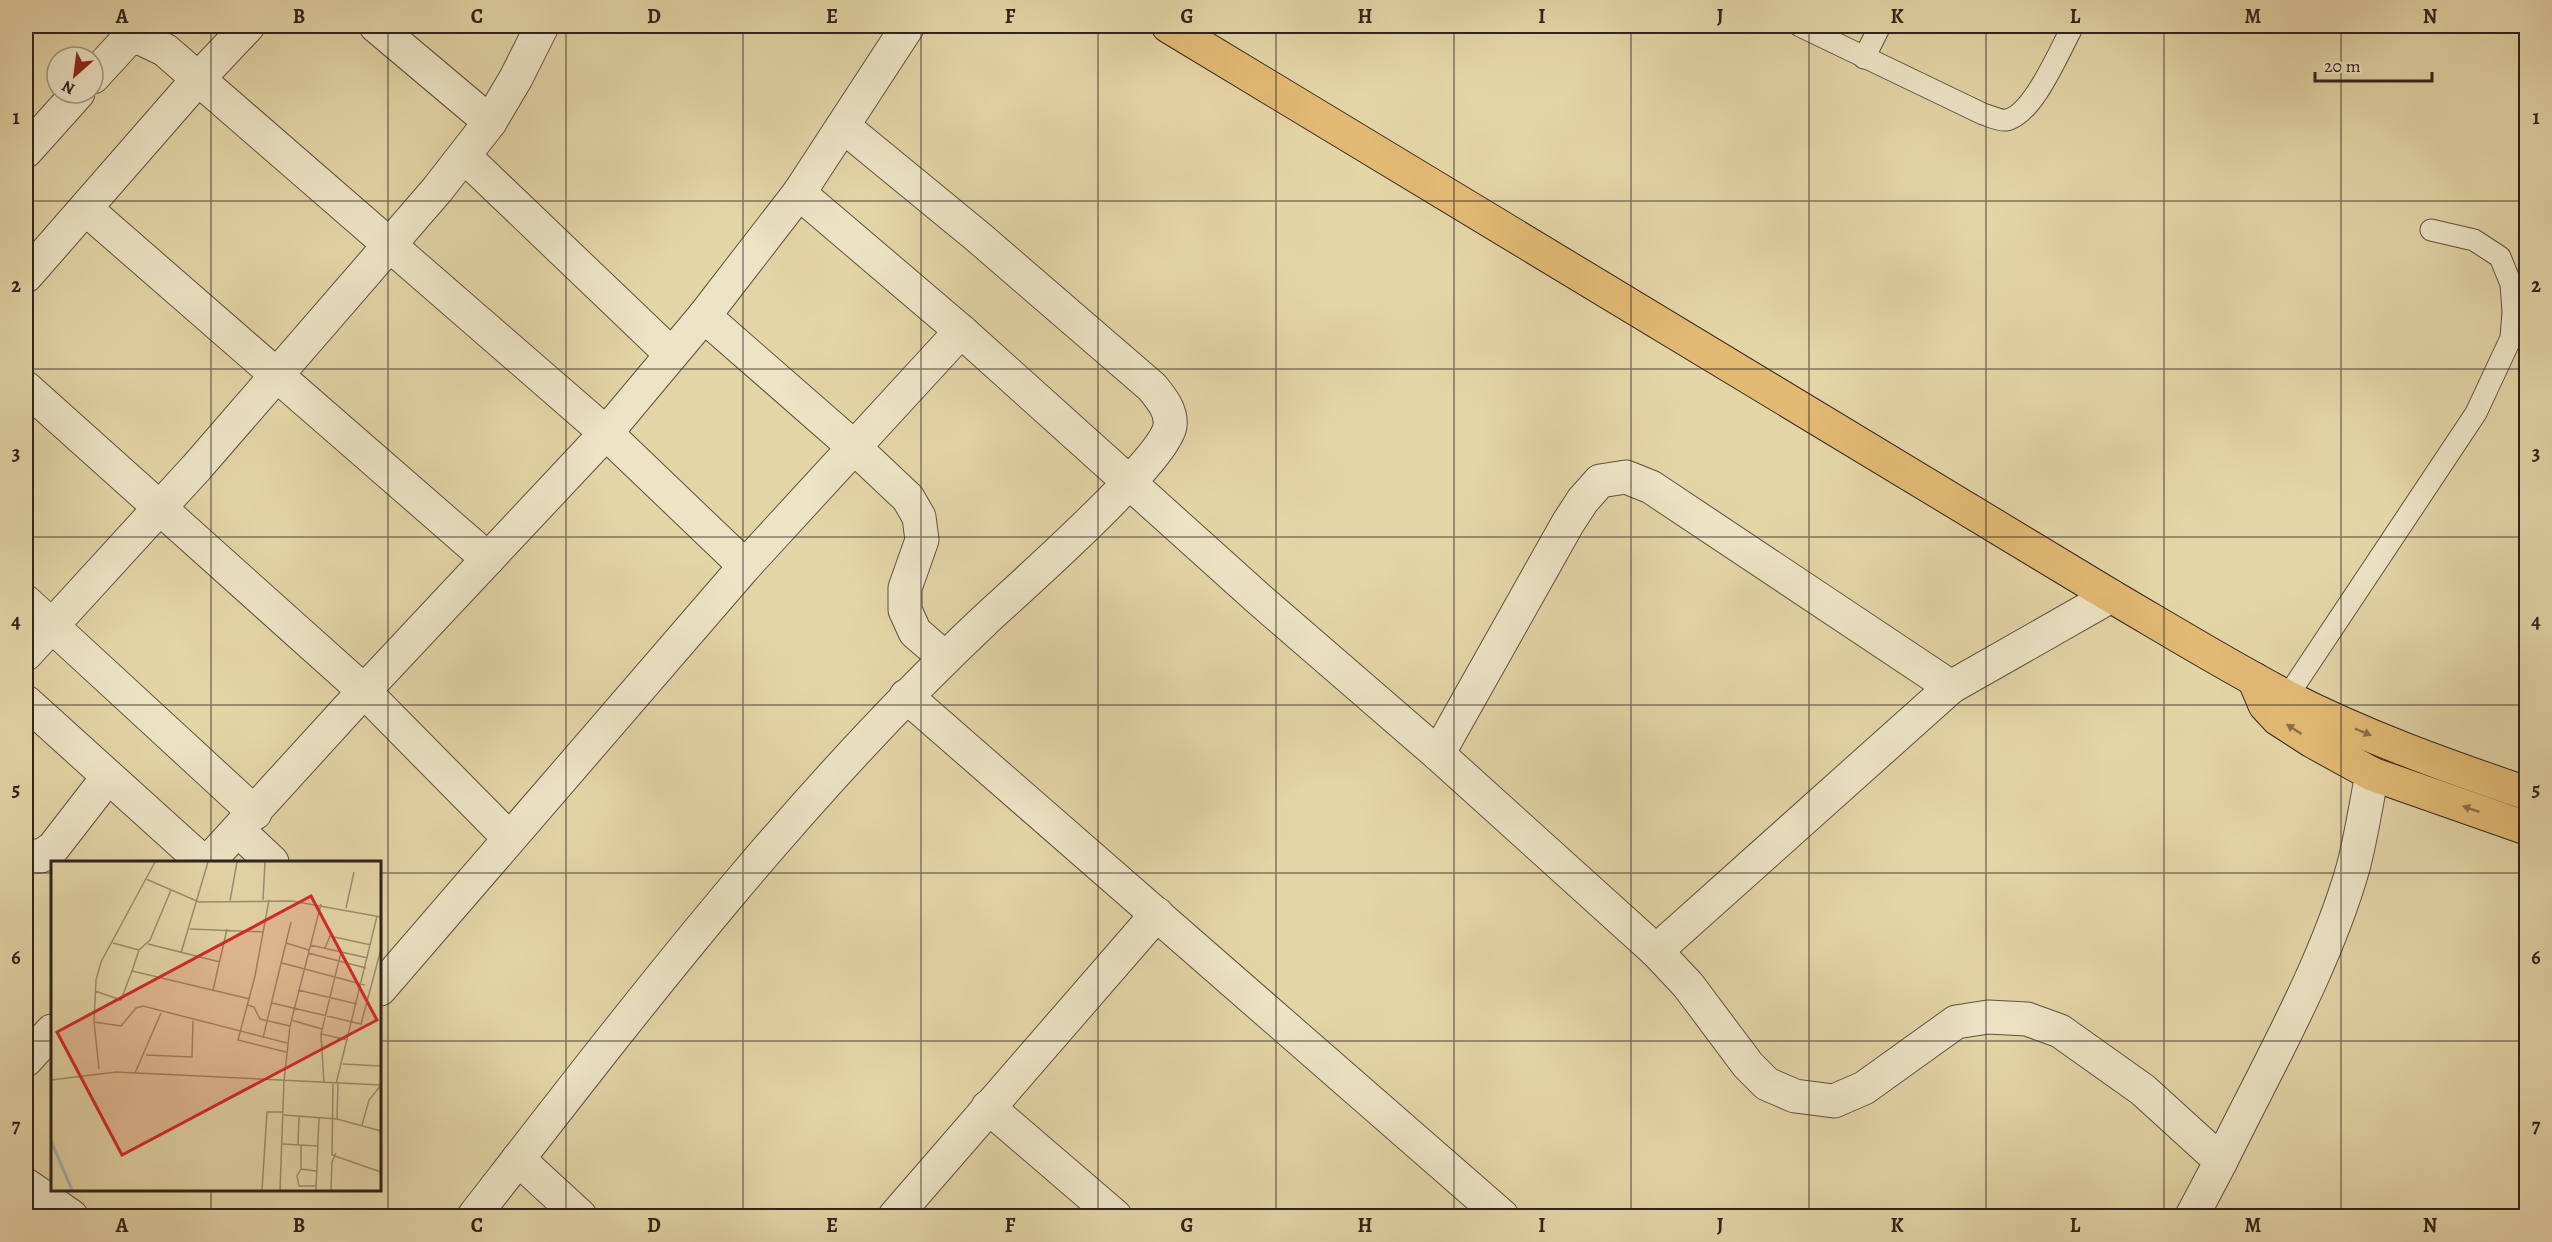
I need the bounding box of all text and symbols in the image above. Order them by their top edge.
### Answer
text: A [115,3,129,30]
text: B [293,3,305,30]
text: C [471,3,483,30]
text: D [647,3,661,30]
text: E [826,3,838,30]
text: F [1005,3,1016,30]
text: G [1180,3,1194,30]
text: H [1358,3,1373,30]
text: I [1538,3,1546,30]
text: J [1717,3,1724,30]
text: K [1890,3,1904,30]
text: L [2070,3,2081,30]
text: M [2245,3,2262,30]
text: N [2423,3,2438,30]
north arrow [45,45,105,105]
scale bar [2315,45,2432,83]
text: 20 m [2324,54,2361,78]
text: N [58,75,79,100]
text: 1 [12,104,20,131]
text: 1 [2532,104,2540,131]
text: 2 [11,272,21,299]
text: 2 [2531,272,2541,299]
text: 3 [12,440,20,467]
text: 3 [2532,440,2540,467]
text: 4 [11,608,21,635]
text: 4 [2531,608,2541,635]
one-way arrow [2286,724,2302,735]
one-way arrow [2355,727,2373,737]
text: 5 [12,776,20,803]
text: 5 [2532,776,2540,803]
one-way arrow [2462,804,2480,813]
inset map [51,861,381,1191]
text: 6 [11,944,21,971]
text: 6 [2531,944,2541,971]
text: 7 [12,1112,21,1139]
text: 7 [2532,1112,2541,1139]
text: A [115,1212,129,1239]
text: B [293,1212,305,1239]
text: C [471,1212,483,1239]
text: D [647,1212,661,1239]
text: E [826,1212,838,1239]
text: F [1005,1212,1016,1239]
text: G [1180,1212,1194,1239]
text: H [1358,1212,1373,1239]
text: I [1538,1212,1546,1239]
text: J [1717,1212,1724,1239]
text: K [1890,1212,1904,1239]
text: L [2070,1212,2081,1239]
text: M [2245,1212,2262,1239]
text: N [2423,1212,2438,1239]

